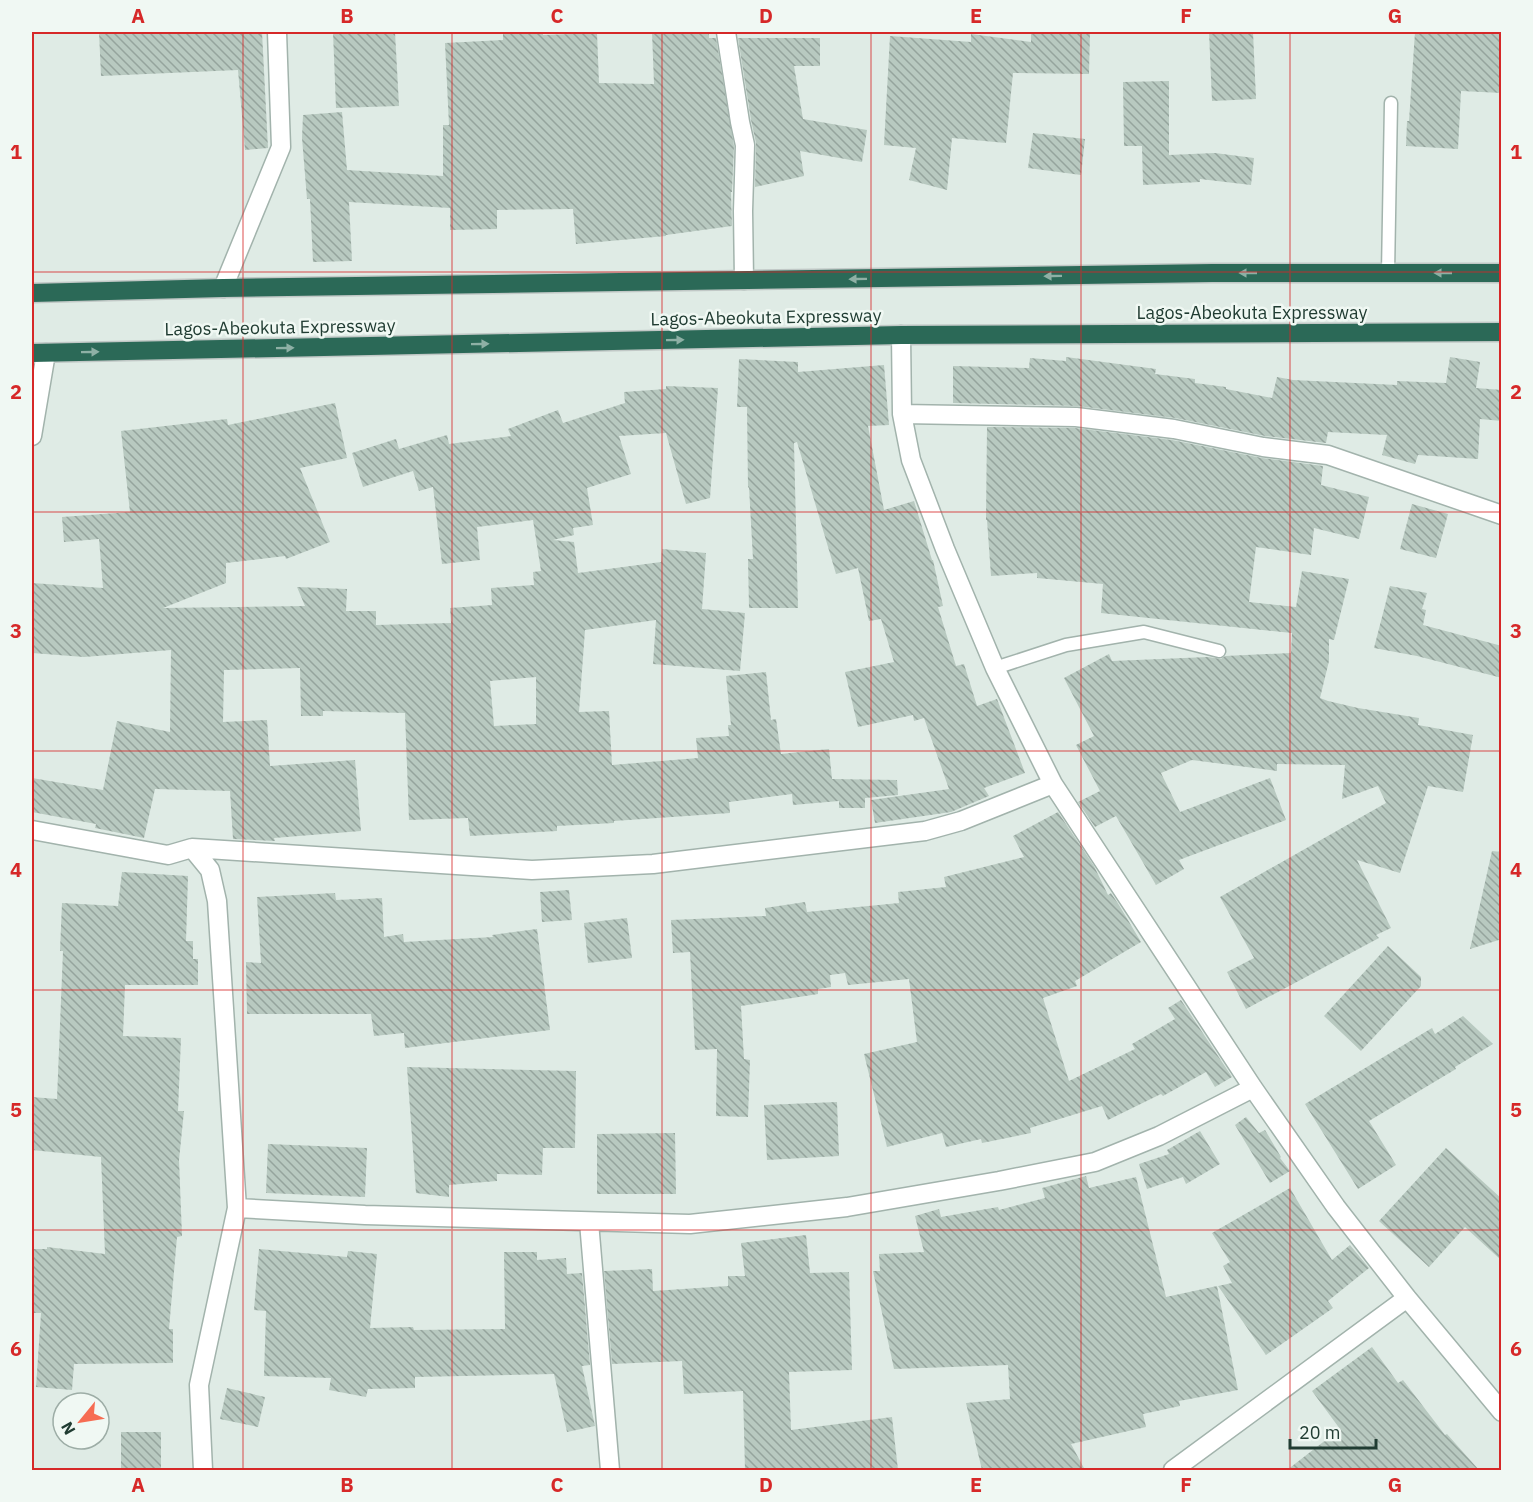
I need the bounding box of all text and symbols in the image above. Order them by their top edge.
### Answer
text: A [131,2,145,29]
text: B [340,2,354,29]
text: C [550,2,564,29]
text: D [759,2,773,29]
text: E [970,2,982,29]
text: F [1180,2,1192,29]
text: G [1388,2,1402,29]
text: 1 [10,138,22,165]
text: 1 [1510,138,1522,165]
one-way arrow [1239,268,1258,278]
one-way arrow [1434,268,1453,278]
one-way arrow [1044,271,1063,281]
one-way arrow [849,274,868,283]
street label: Lagos-Abeokuta Expressway [1136,301,1368,324]
street label: Lagos-Abeokuta Expressway [650,303,882,331]
street label: Lagos-Abeokuta Expressway [164,313,396,341]
one-way arrow [665,335,684,344]
one-way arrow [470,339,489,349]
one-way arrow [275,343,294,353]
one-way arrow [80,347,99,357]
text: 2 [10,378,22,405]
text: 2 [1510,378,1522,405]
text: 3 [10,617,22,644]
text: 3 [1510,617,1522,644]
text: 4 [10,856,22,883]
text: 4 [1510,856,1522,883]
text: 5 [10,1096,22,1123]
text: 5 [1510,1096,1522,1123]
text: 6 [10,1335,22,1362]
text: 6 [1510,1335,1522,1362]
north arrow [51,1391,111,1451]
scale bar [1290,1412,1376,1450]
text: N [56,1418,80,1439]
text: 20 m [1299,1421,1341,1444]
text: A [131,1471,145,1498]
text: B [340,1471,354,1498]
text: C [550,1471,564,1498]
text: D [759,1471,773,1498]
text: E [970,1471,982,1498]
text: F [1180,1471,1192,1498]
text: G [1388,1471,1402,1498]

